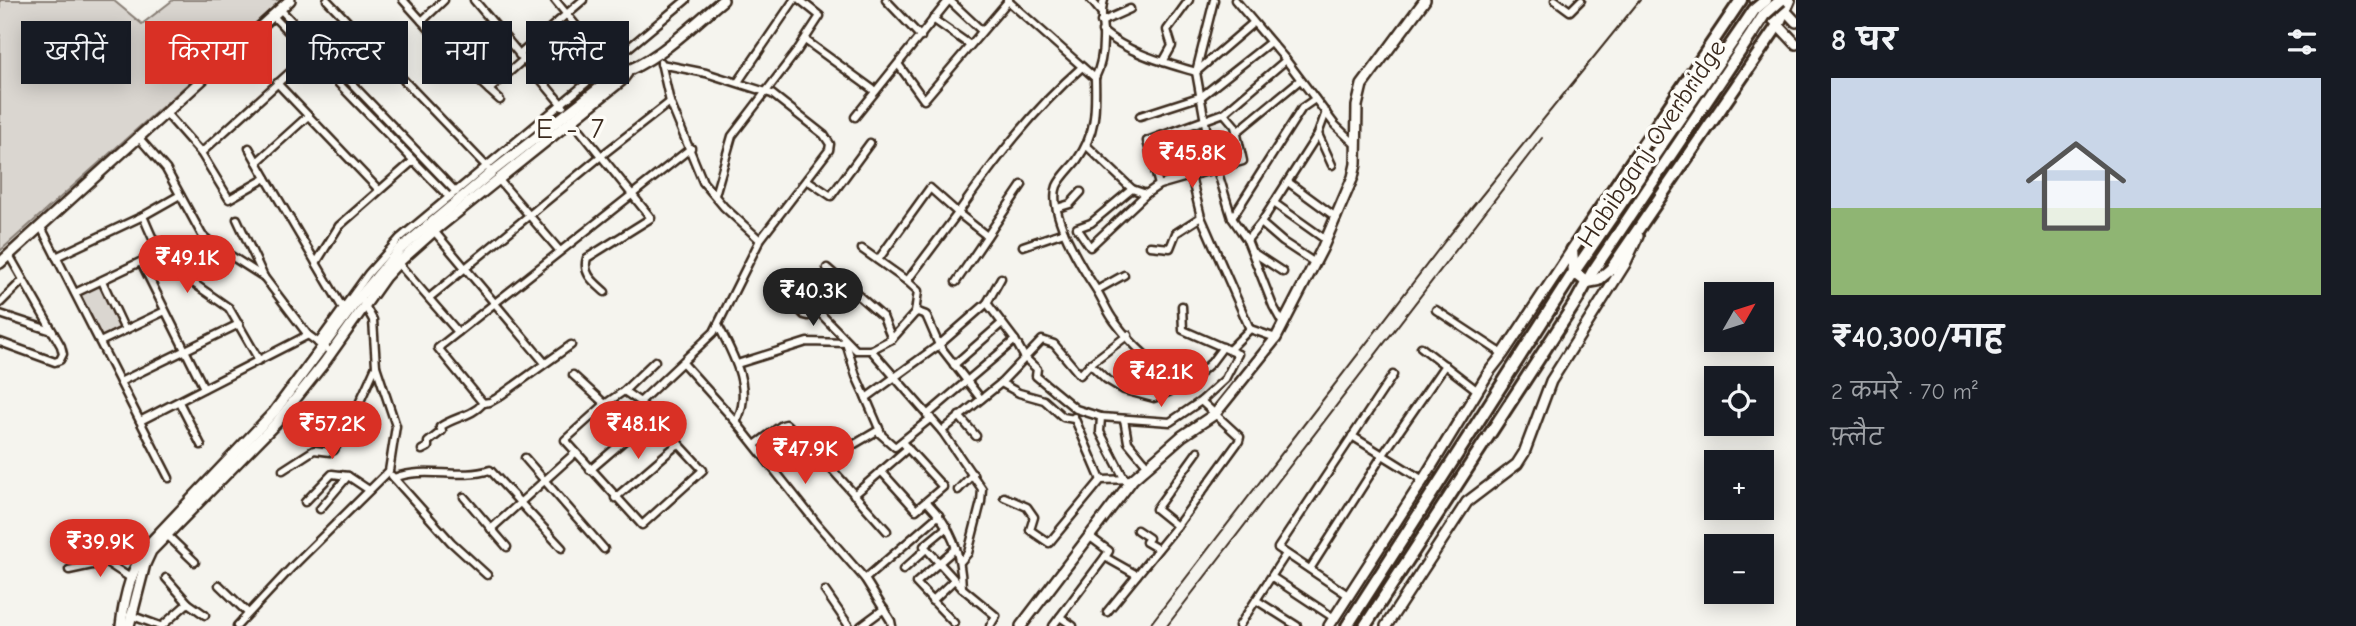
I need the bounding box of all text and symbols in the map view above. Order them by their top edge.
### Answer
chip: खरीदें [21,21,131,84]
chip: किराया [145,21,272,84]
chip: फ़िल्टर [286,21,408,84]
chip: नया [422,21,512,84]
chip: फ़्लैट [526,21,629,84]
text: 8 घर [1831,23,1897,58]
icon: filters [2283,23,2321,61]
street label: Habibganj Overbridge [1571,34,1732,253]
district label: E - 7 [536,113,606,145]
icon: home [2013,123,2139,249]
pin: ₹45.8K [1135,130,1249,190]
text: ₹45.8K [1158,139,1226,166]
pin: ₹49.1K [130,236,244,295]
text: ₹49.1K [155,244,219,271]
pin: ₹40.3K [756,268,870,328]
text: ₹40.3K [779,277,847,304]
north arrow [1704,282,1774,352]
map controls [1704,282,1774,604]
text: ₹40,300/माह [1831,320,2004,355]
pin: ₹42.1K [1104,350,1218,409]
text: ₹42.1K [1129,358,1193,385]
button: locate [1704,366,1774,436]
text: 2 कमरे · 70 m² [1831,378,1978,405]
pin: ₹57.2K [275,402,389,461]
pin: ₹48.1K [581,402,695,461]
text: ₹57.2K [299,410,365,437]
text: ₹48.1K [606,410,670,437]
text: फ़्लैट [1831,424,1883,451]
pin: ₹47.9K [748,426,862,486]
text: ₹47.9K [772,435,838,462]
button: + [1704,450,1774,520]
pin: ₹39.9K [43,520,157,579]
text: ₹39.9K [66,528,134,555]
button: − [1704,534,1774,604]

